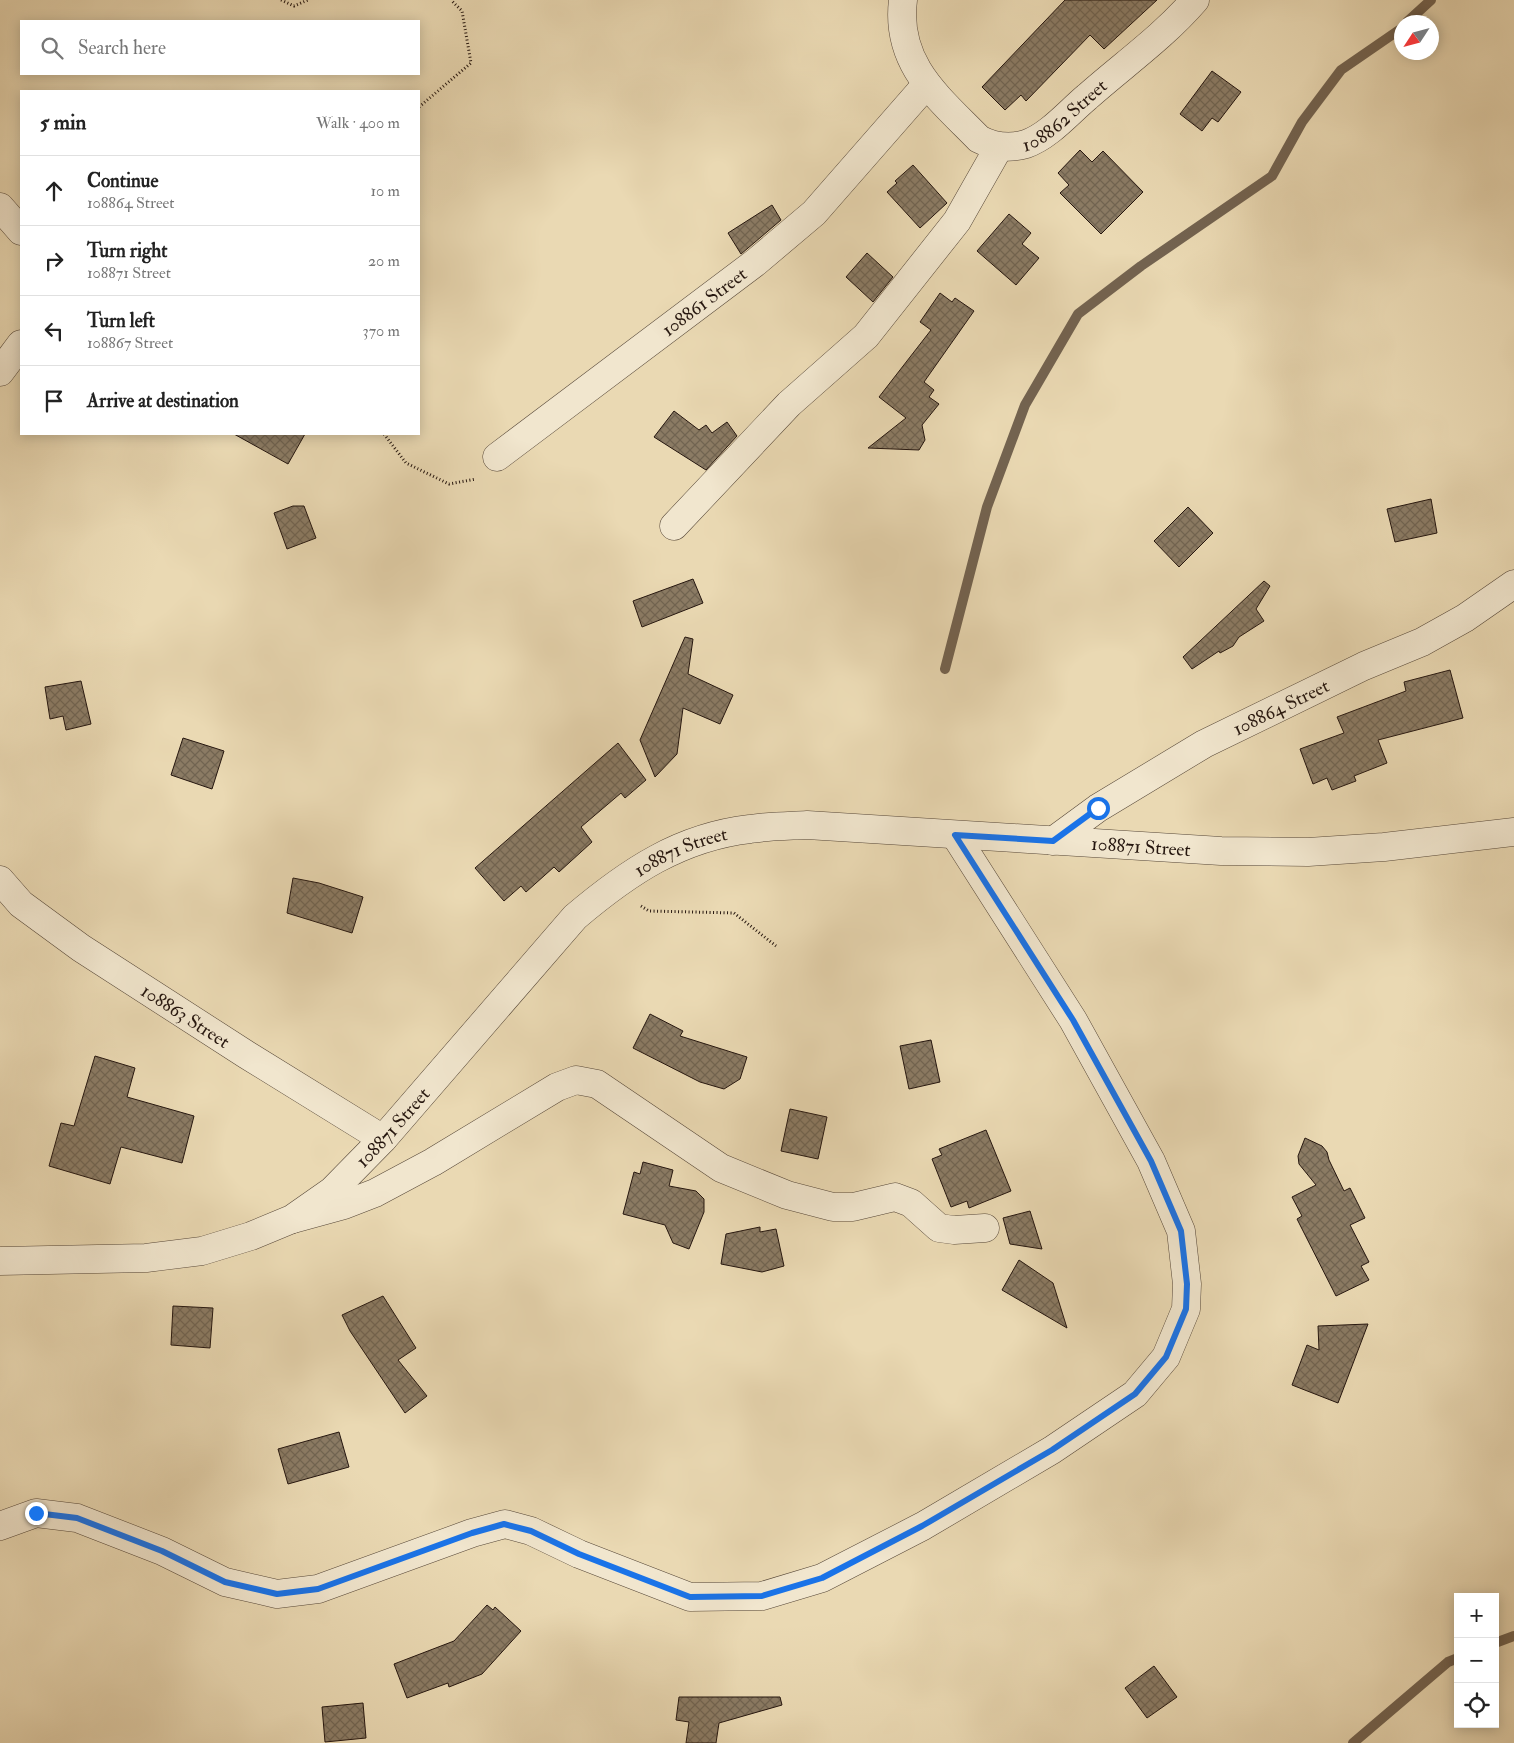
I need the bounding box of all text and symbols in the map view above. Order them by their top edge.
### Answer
north arrow [1394,15,1439,60]
search box [20,20,420,75]
icon: search [38,34,66,62]
text: Search here [78,36,166,60]
street label: 108862 Street [1019,74,1112,158]
text: 5 min [40,109,86,136]
text: Walk · 400 m [316,113,400,133]
text: Continue [87,169,158,193]
icon: ahead [40,177,68,205]
text: 10 m [370,181,400,201]
text: 108864 Street [87,193,174,213]
text: Turn right [87,239,167,263]
icon: right [40,247,68,275]
text: 20 m [368,251,400,271]
street label: 108861 Street [657,262,752,342]
text: 108871 Street [87,263,171,283]
text: Turn left [87,309,155,333]
icon: left [40,317,68,345]
text: 370 m [363,321,400,341]
text: 108867 Street [87,333,173,353]
icon: arrive [40,387,68,415]
text: Arrive at destination [87,389,239,413]
street label: 108864 Street [1229,674,1333,741]
route start [1087,797,1110,820]
street label: 108871 Street [630,822,730,882]
street label: 108871 Street [1090,832,1191,862]
street label: 108863 Street [136,979,234,1054]
street label: 108871 Street [351,1083,435,1173]
route end [25,1502,48,1525]
map controls [1454,1593,1499,1728]
button: + [1454,1593,1499,1638]
button: − [1454,1638,1499,1683]
button: locate [1454,1683,1499,1728]

